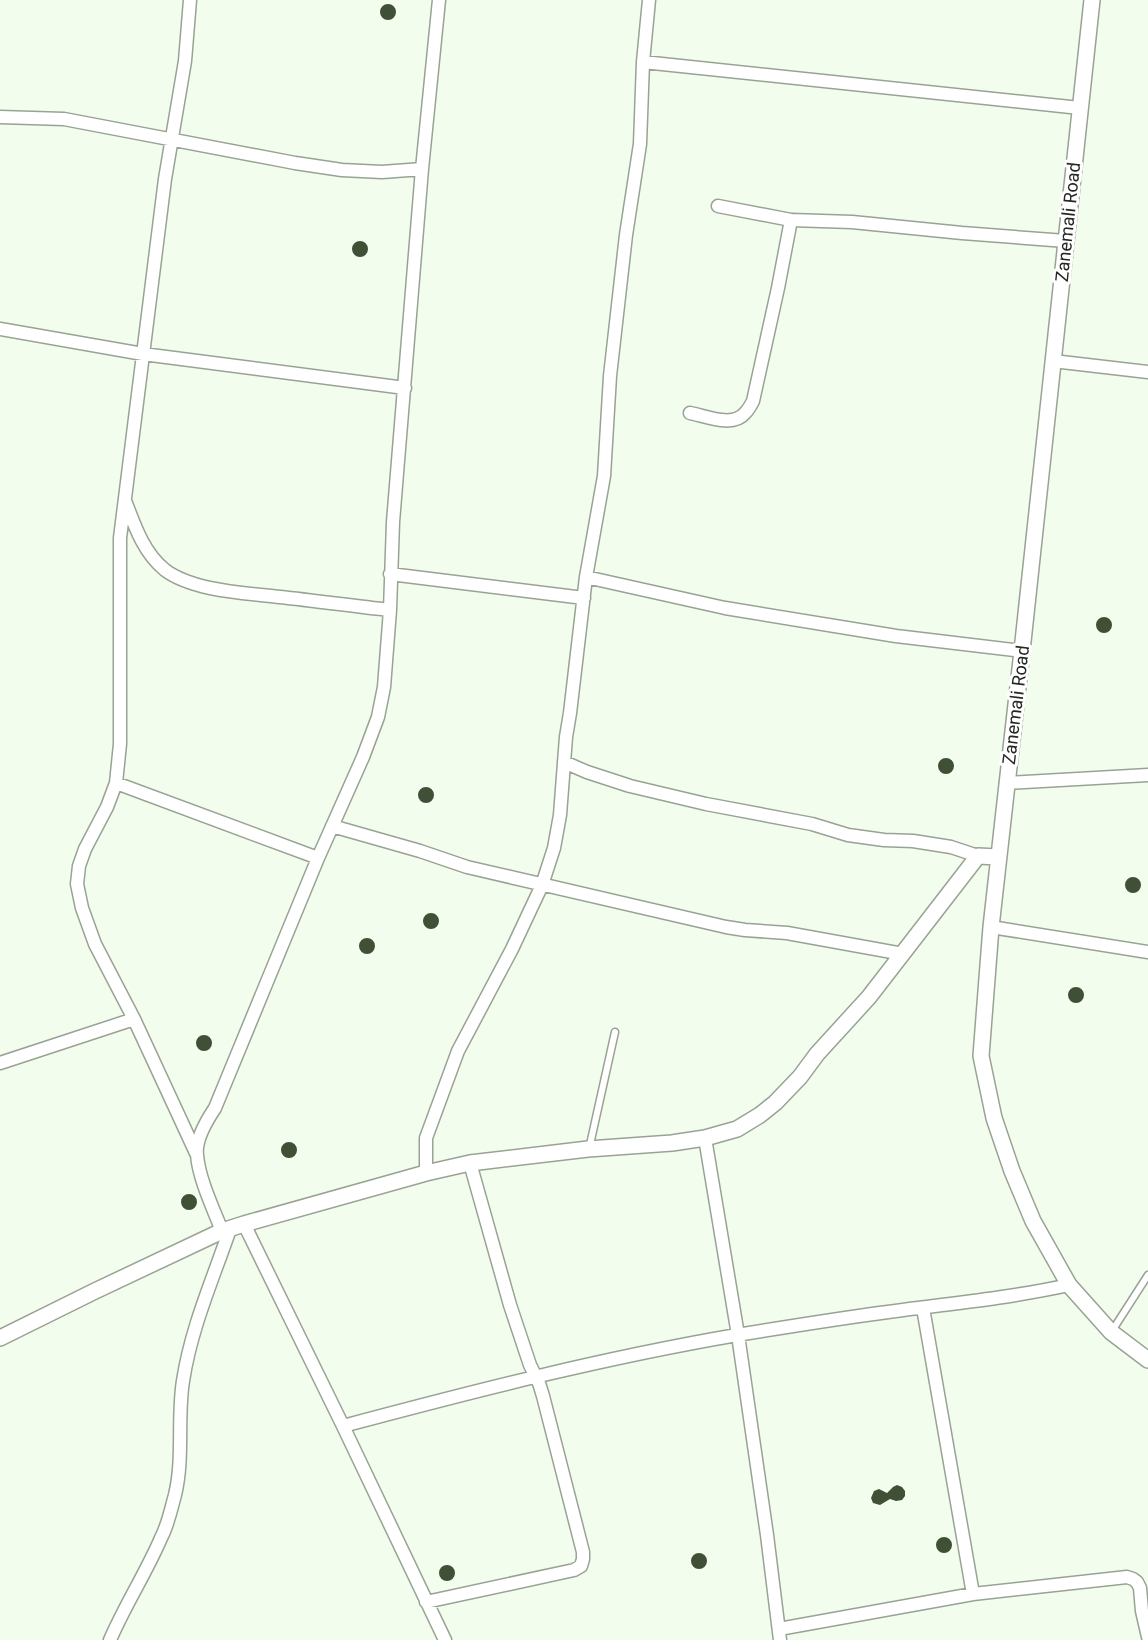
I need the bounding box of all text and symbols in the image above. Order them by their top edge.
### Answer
street label: Zanemali Road [1051,161,1084,283]
street label: Zanemali Road [998,644,1033,766]

